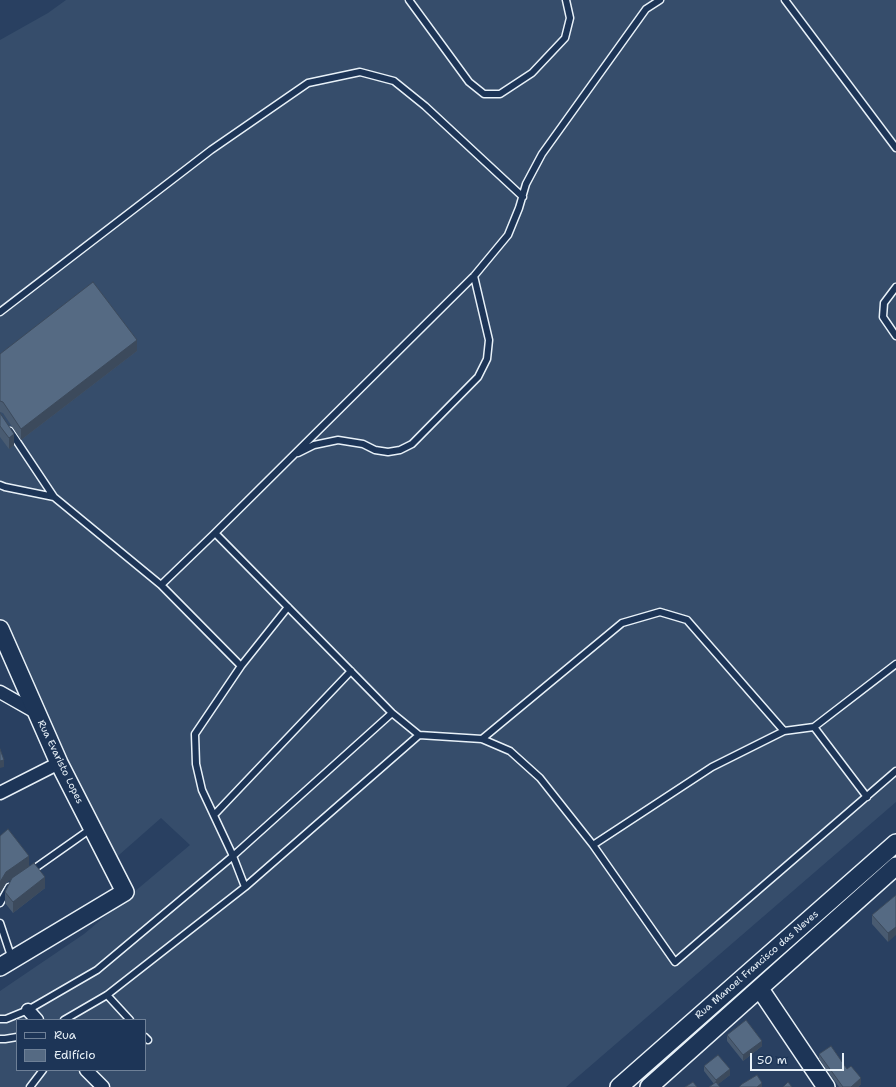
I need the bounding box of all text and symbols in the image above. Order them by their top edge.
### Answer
street label: Rua Evaristo Lopes [35,718,85,806]
street label: Rua Manoel Francisco das Neves [693,908,821,1022]
legend [16,1019,146,1071]
text: Rua [54,1027,76,1043]
scale bar [752,1045,846,1071]
text: Edifício [54,1047,95,1063]
text: 50 m [757,1052,787,1068]

